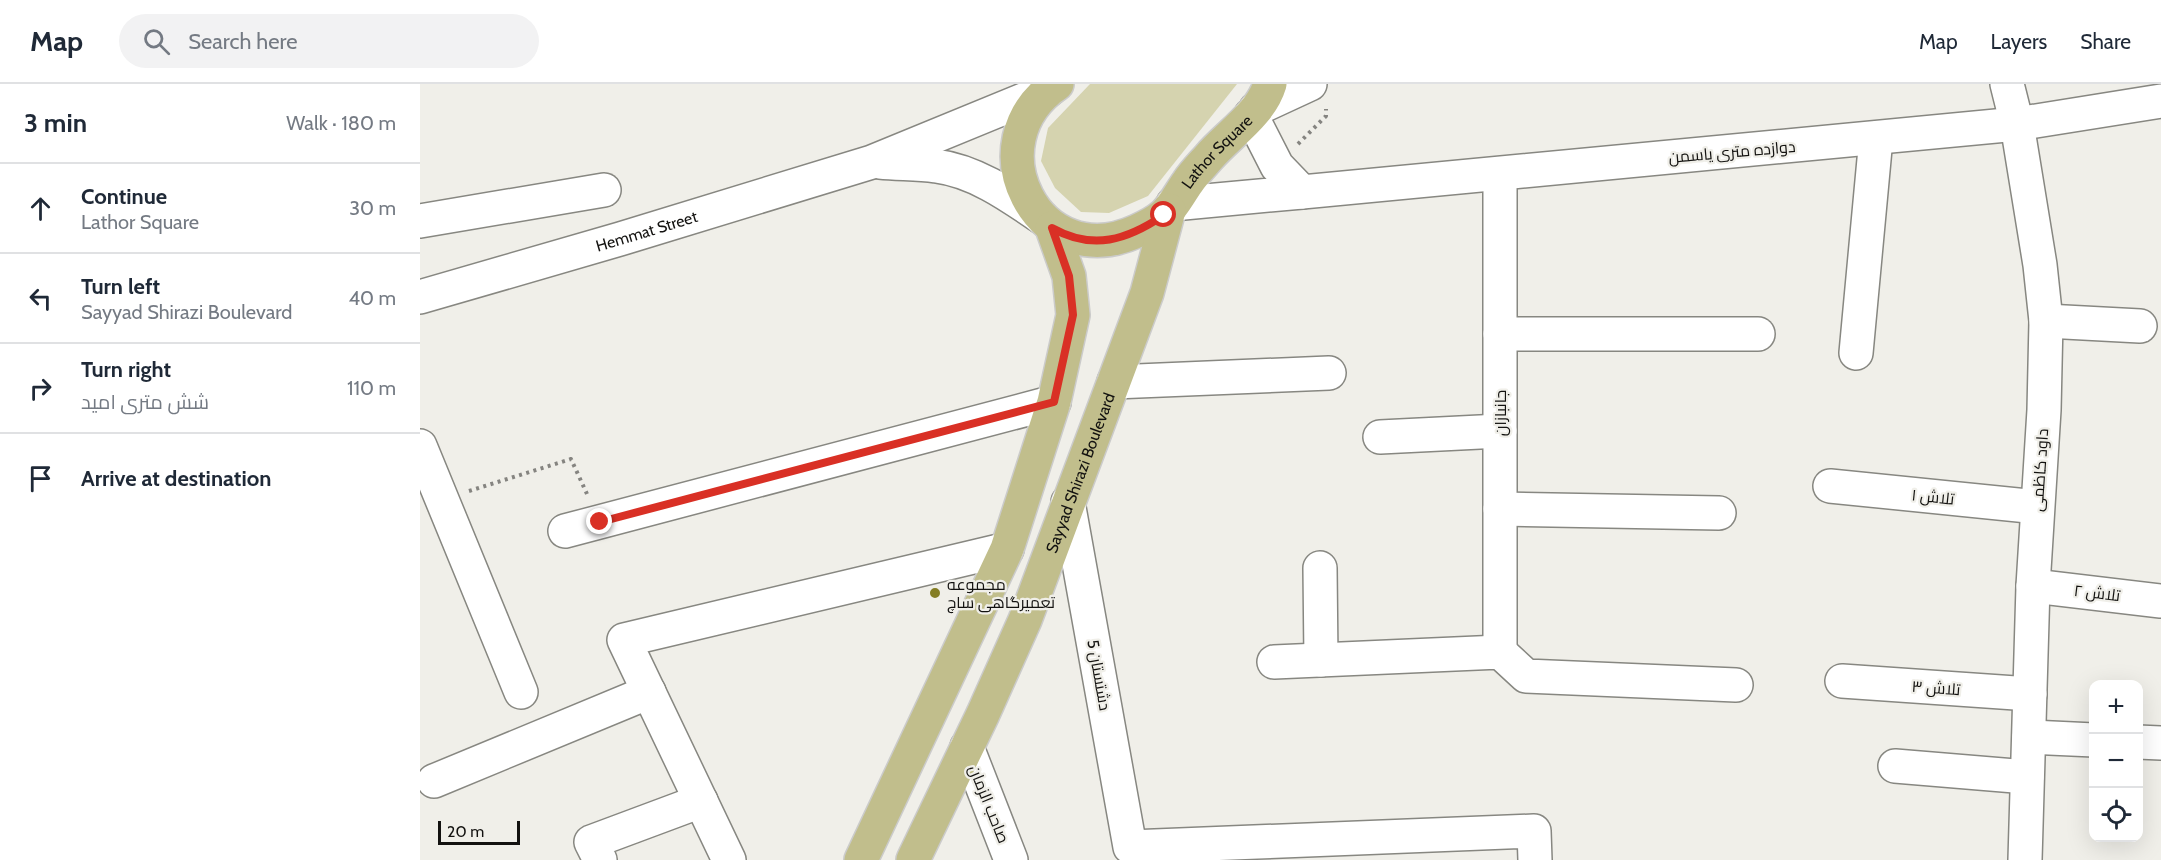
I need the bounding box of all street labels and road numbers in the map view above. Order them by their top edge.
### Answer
street label: Lathor Square [1177,111,1256,192]
street label: دوازده متری یاسمن [1668,137,1796,168]
street label: Hemmat Street [594,206,700,255]
street label: Sayyad Shirazi Boulevard [1041,390,1118,555]
street label: جانبازان [1491,390,1511,436]
street label: داود کاظمی [2028,428,2053,512]
street label: تلاش ۱ [1911,485,1956,510]
street label: تلاش ۲ [2073,581,2122,606]
street label: دشتستان 5 [1082,638,1115,712]
street label: تلاش ۳ [1911,677,1962,700]
street label: صاحب الزمان [964,762,1013,846]

